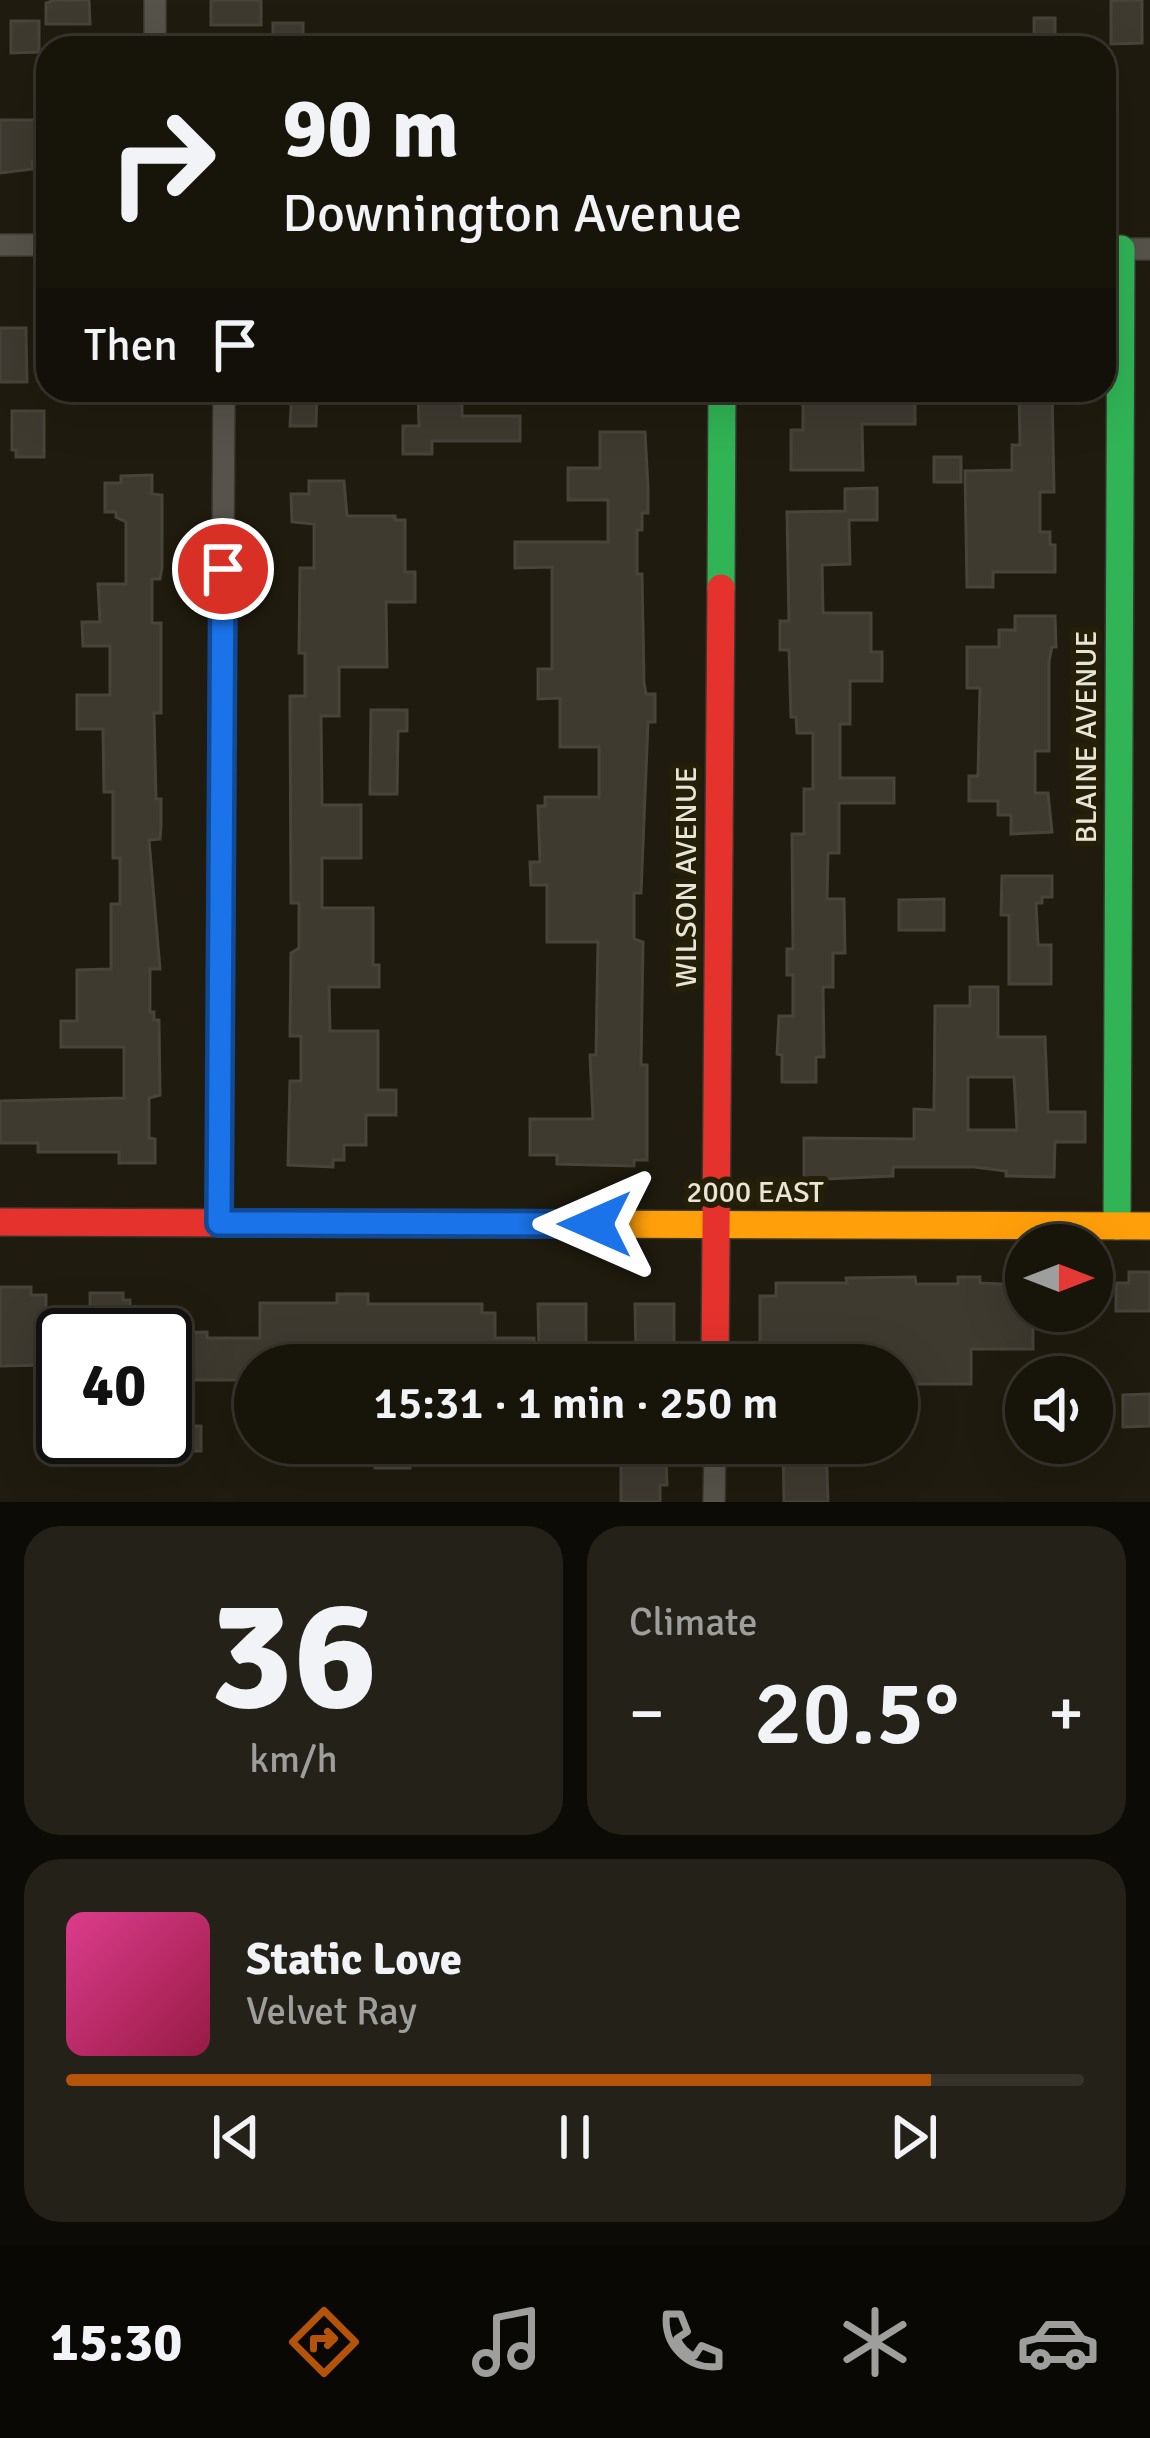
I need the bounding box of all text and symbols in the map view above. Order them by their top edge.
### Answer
text: 90 m [282,77,459,181]
icon: right [84,84,240,240]
text: Downington Avenue [282,180,742,247]
icon: arrive [202,312,268,378]
text: Then [84,318,178,373]
pin [172,518,274,620]
icon: arrive [190,536,256,602]
street label: BLAINE AVENUE [1068,630,1105,844]
street label: WILSON AVENUE [668,766,705,988]
position arrow [532,1161,658,1287]
street label: 2000 EAST [686,1174,824,1211]
north arrow [1005,1224,1113,1332]
map controls [1005,1224,1113,1464]
speed limit sign: 40 [36,1308,192,1464]
button: sound [1005,1356,1113,1464]
text: 15:31 · 1 min · 250 m [374,1376,778,1431]
text: 36 [209,1560,378,1753]
text: Climate [629,1598,758,1646]
text: 20.5° [754,1658,959,1769]
text: − [629,1673,665,1754]
text: + [1048,1673,1084,1754]
text: km/h [249,1735,338,1783]
text: Static Love [246,1932,462,1987]
text: Velvet Ray [246,1987,417,2035]
icon: previous [203,2104,269,2170]
icon: pause [542,2104,608,2170]
icon: next [881,2104,947,2170]
icon: directions [282,2300,366,2384]
icon: music [465,2300,549,2384]
icon: phone [649,2300,733,2384]
icon: climate [833,2300,917,2384]
icon: car [1016,2300,1100,2384]
text: 15:30 [50,2309,182,2376]

